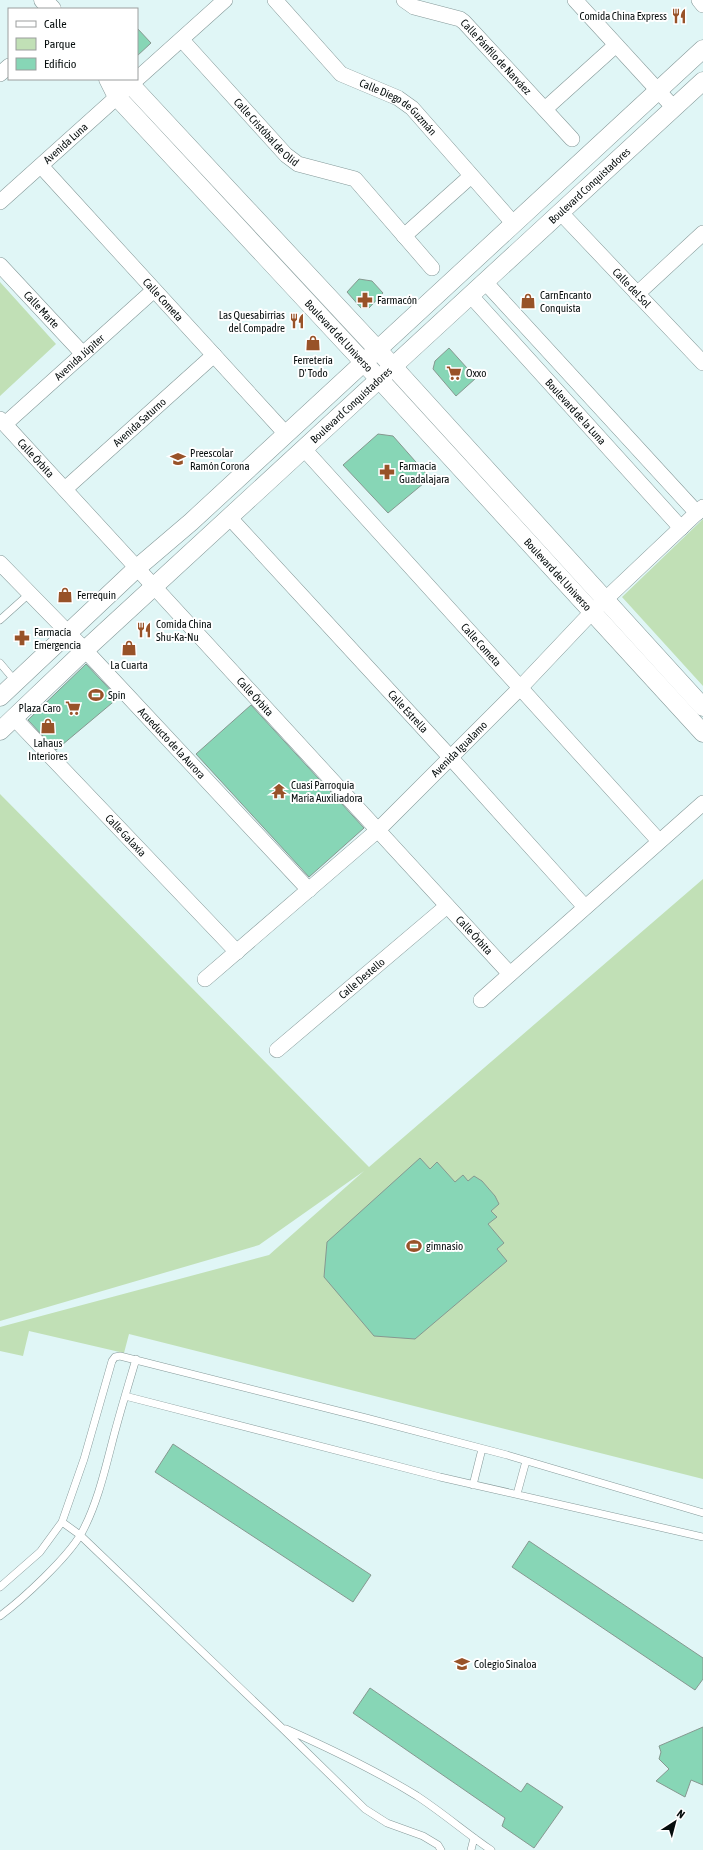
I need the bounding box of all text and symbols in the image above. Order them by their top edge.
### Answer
restaurant icon: Comida China Express [670,7,688,25]
legend [8,8,138,80]
place label: Comida China Express [579,10,667,22]
text: Calle [44,17,67,31]
street label: Calle Pánfilo de Narváez [458,17,534,97]
text: Parque [44,37,76,51]
text: Edificio [44,57,77,71]
street label: Calle Diego de Guzmán [358,76,439,138]
street label: Calle Cristóbal de Olid [232,96,301,168]
street label: Avenida Luna [41,121,90,166]
street label: Boulevard Conquistadores [546,145,633,226]
street label: Calle del Sol [610,266,653,310]
street label: Calle Cometa [141,276,186,323]
street label: Calle Marte [22,289,62,331]
place label: CarnEncanto Conquista [540,289,591,314]
pharmacy icon: Farmacón [356,291,374,309]
shop icon: CarnEncanto Conquista [519,292,537,310]
place label: Farmacón [377,294,417,306]
street label: Boulevard del Universo [303,297,375,374]
place label: Las Quesabirrias del Compadre [219,309,285,334]
restaurant icon: Las Quesabirrias del Compadre [288,312,306,330]
street label: Avenida Júpiter [52,331,107,382]
shop icon: Ferretería D' Todo [304,334,322,352]
place label: Ferretería D' Todo [293,354,333,379]
supermarket icon: Oxxo [445,364,463,382]
street label: Boulevard Conquistadores [308,365,394,445]
place label: Oxxo [466,367,486,379]
street label: Boulevard de la Luna [543,376,608,447]
street label: Avenida Saturno [111,395,168,449]
street label: Calle Órbita [15,436,57,480]
place label: Preescolar Ramón Corona [190,447,250,472]
school or university icon: Preescolar Ramón Corona [169,450,187,468]
place label: Farmacia Guadalajara [399,460,449,485]
pharmacy icon: Farmacia Guadalajara [378,463,396,481]
street label: Boulevard del Universo [522,536,594,613]
shop icon: Ferrequin [56,586,74,604]
place label: Ferrequin [77,589,116,601]
place label: Comida China Shu-Ka-Nu [156,618,212,643]
restaurant icon: Comida China Shu-Ka-Nu [135,621,153,639]
street label: Calle Cometa [459,621,504,669]
place label: Farmacía Emergencia [34,626,81,651]
pharmacy icon: Farmacía Emergencia [13,629,31,647]
shop icon: La Cuarta [120,639,138,657]
place label: La Cuarta [110,659,148,671]
street label: Calle Órbita [234,675,276,718]
sports icon: Spin [87,686,105,704]
street label: Calle Estrella [386,688,431,735]
place label: Spin [108,689,126,701]
supermarket icon: Plaza Caro [64,699,82,717]
place label: Plaza Caro [19,702,61,714]
street label: Acueducto de la Aurora [136,705,208,781]
shop icon: Lahaus Interiores [39,717,57,735]
street label: Avenida Igualamo [429,719,489,779]
place label: Lahaus Interiores [28,737,68,762]
place label: Cuasi Parroquia María Auxiliadora [291,779,363,804]
temple icon: Cuasi Parroquia María Auxiliadora [270,782,288,800]
street label: Calle Galaxia [103,812,149,859]
street label: Calle Órbita [454,913,495,957]
street label: Calle Destello [336,955,387,1001]
sports icon: gimnasio [405,1237,423,1255]
place label: gimnasio [426,1240,463,1252]
school or university icon: Colegio Sinaloa [453,1655,471,1673]
place label: Colegio Sinaloa [474,1658,537,1670]
north arrow [655,1802,695,1842]
text: N [675,1807,687,1821]

